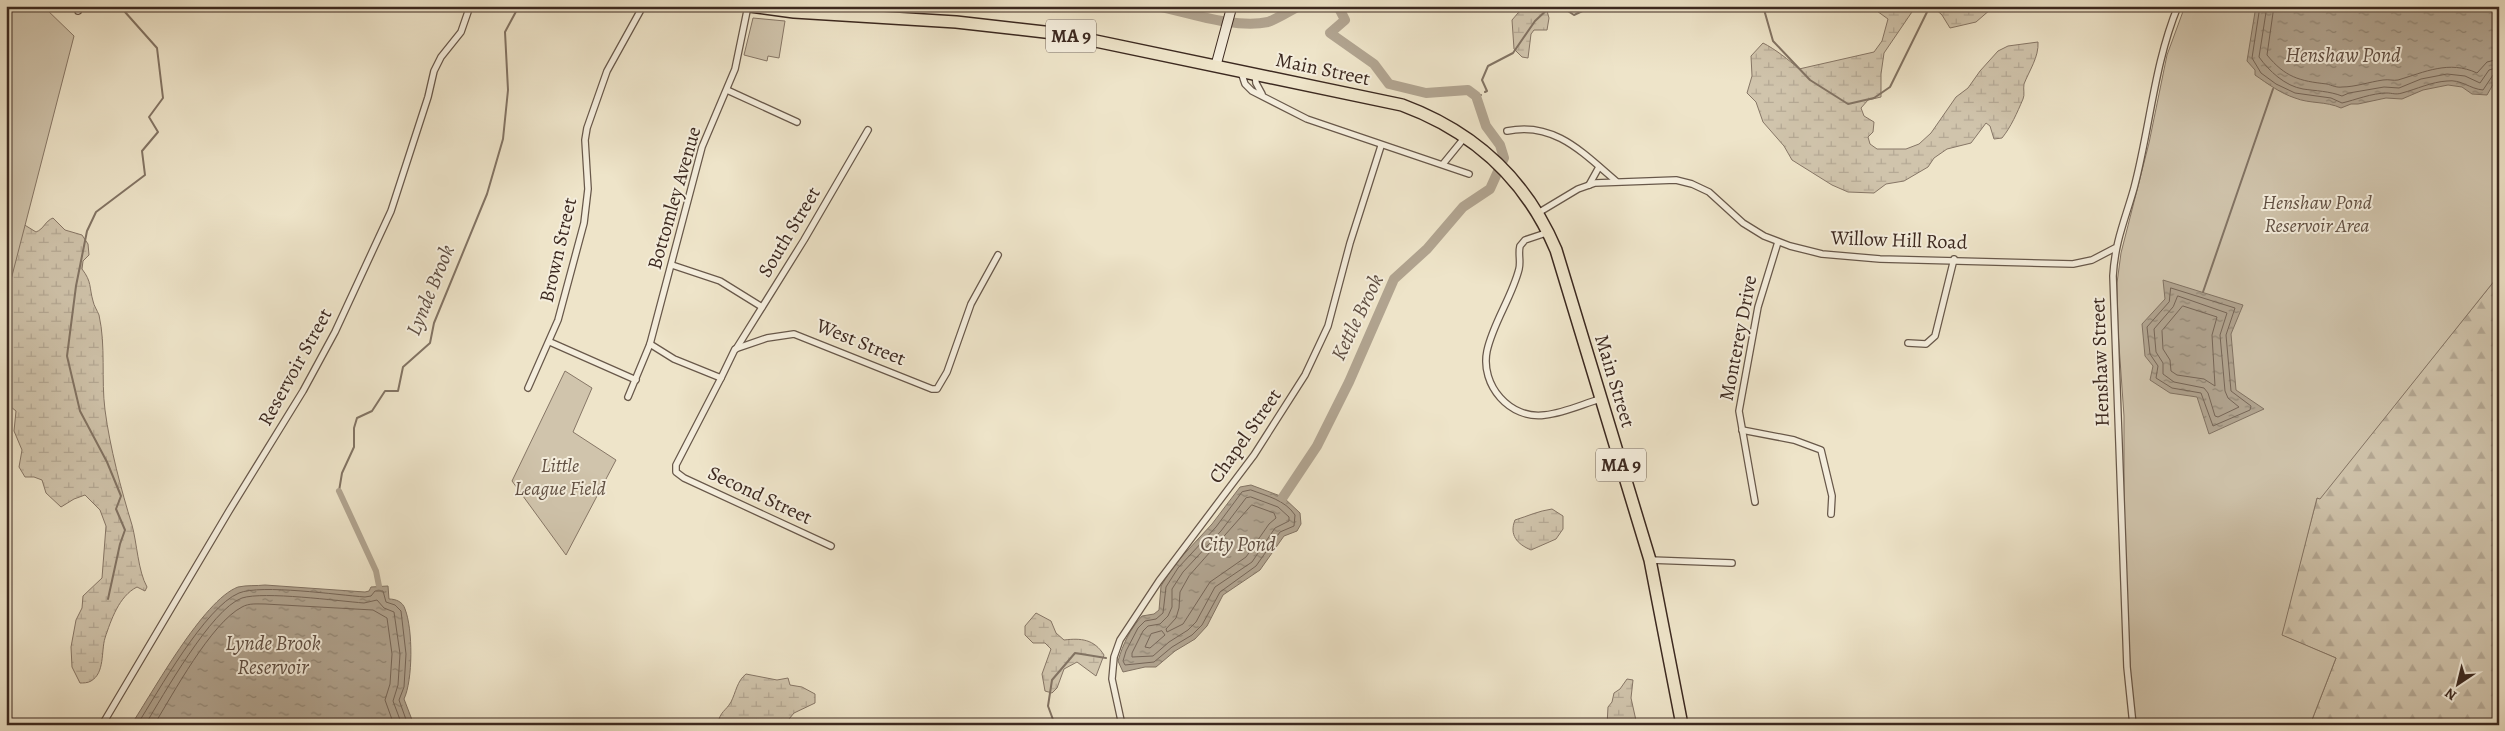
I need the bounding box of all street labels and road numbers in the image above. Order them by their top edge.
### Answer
road number: MA 9 [1046,20,1096,52]
street label: Main Street [1273,46,1373,92]
street label: Bottomley Avenue [641,123,707,273]
street label: South Street [751,181,827,282]
street label: Brown Street [533,194,583,305]
street label: Willow Hill Road [1829,224,1968,256]
street label: Monterey Drive [1713,273,1763,403]
street label: Henshaw Street [2084,296,2116,427]
street label: Reservoir Street [252,303,339,431]
street label: West Street [811,312,910,372]
street label: Main Street [1588,331,1642,431]
street label: Chapel Street [1202,383,1288,489]
road number: MA 9 [1596,448,1646,482]
street label: Second Street [703,459,817,531]

